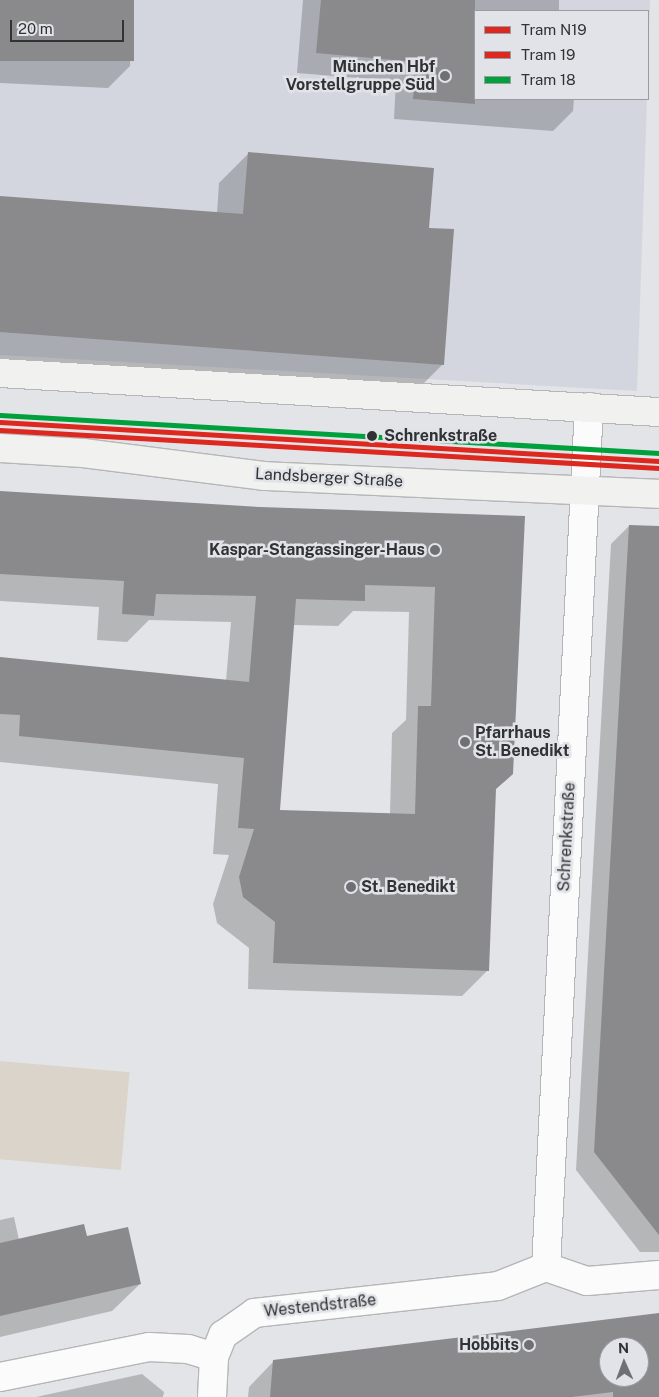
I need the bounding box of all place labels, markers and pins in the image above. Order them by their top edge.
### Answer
place label: München Hbf Vorstellgruppe Süd [286,57,435,95]
marker: München Hbf Vorstellgruppe Süd [439,70,451,82]
place label: Schrenkstraße [384,426,497,446]
marker: Schrenkstraße [364,428,380,444]
place label: Kaspar-Stangassinger-Haus [209,540,425,560]
marker: Kaspar-Stangassinger-Haus [429,544,441,556]
place label: Pfarrhaus St. Benedikt [475,723,569,761]
marker: Pfarrhaus St. Benedikt [459,736,471,748]
place label: St. Benedikt [361,877,455,897]
marker: St. Benedikt [345,881,357,893]
place label: Hobbits [459,1335,519,1355]
marker: Hobbits [523,1339,535,1351]

